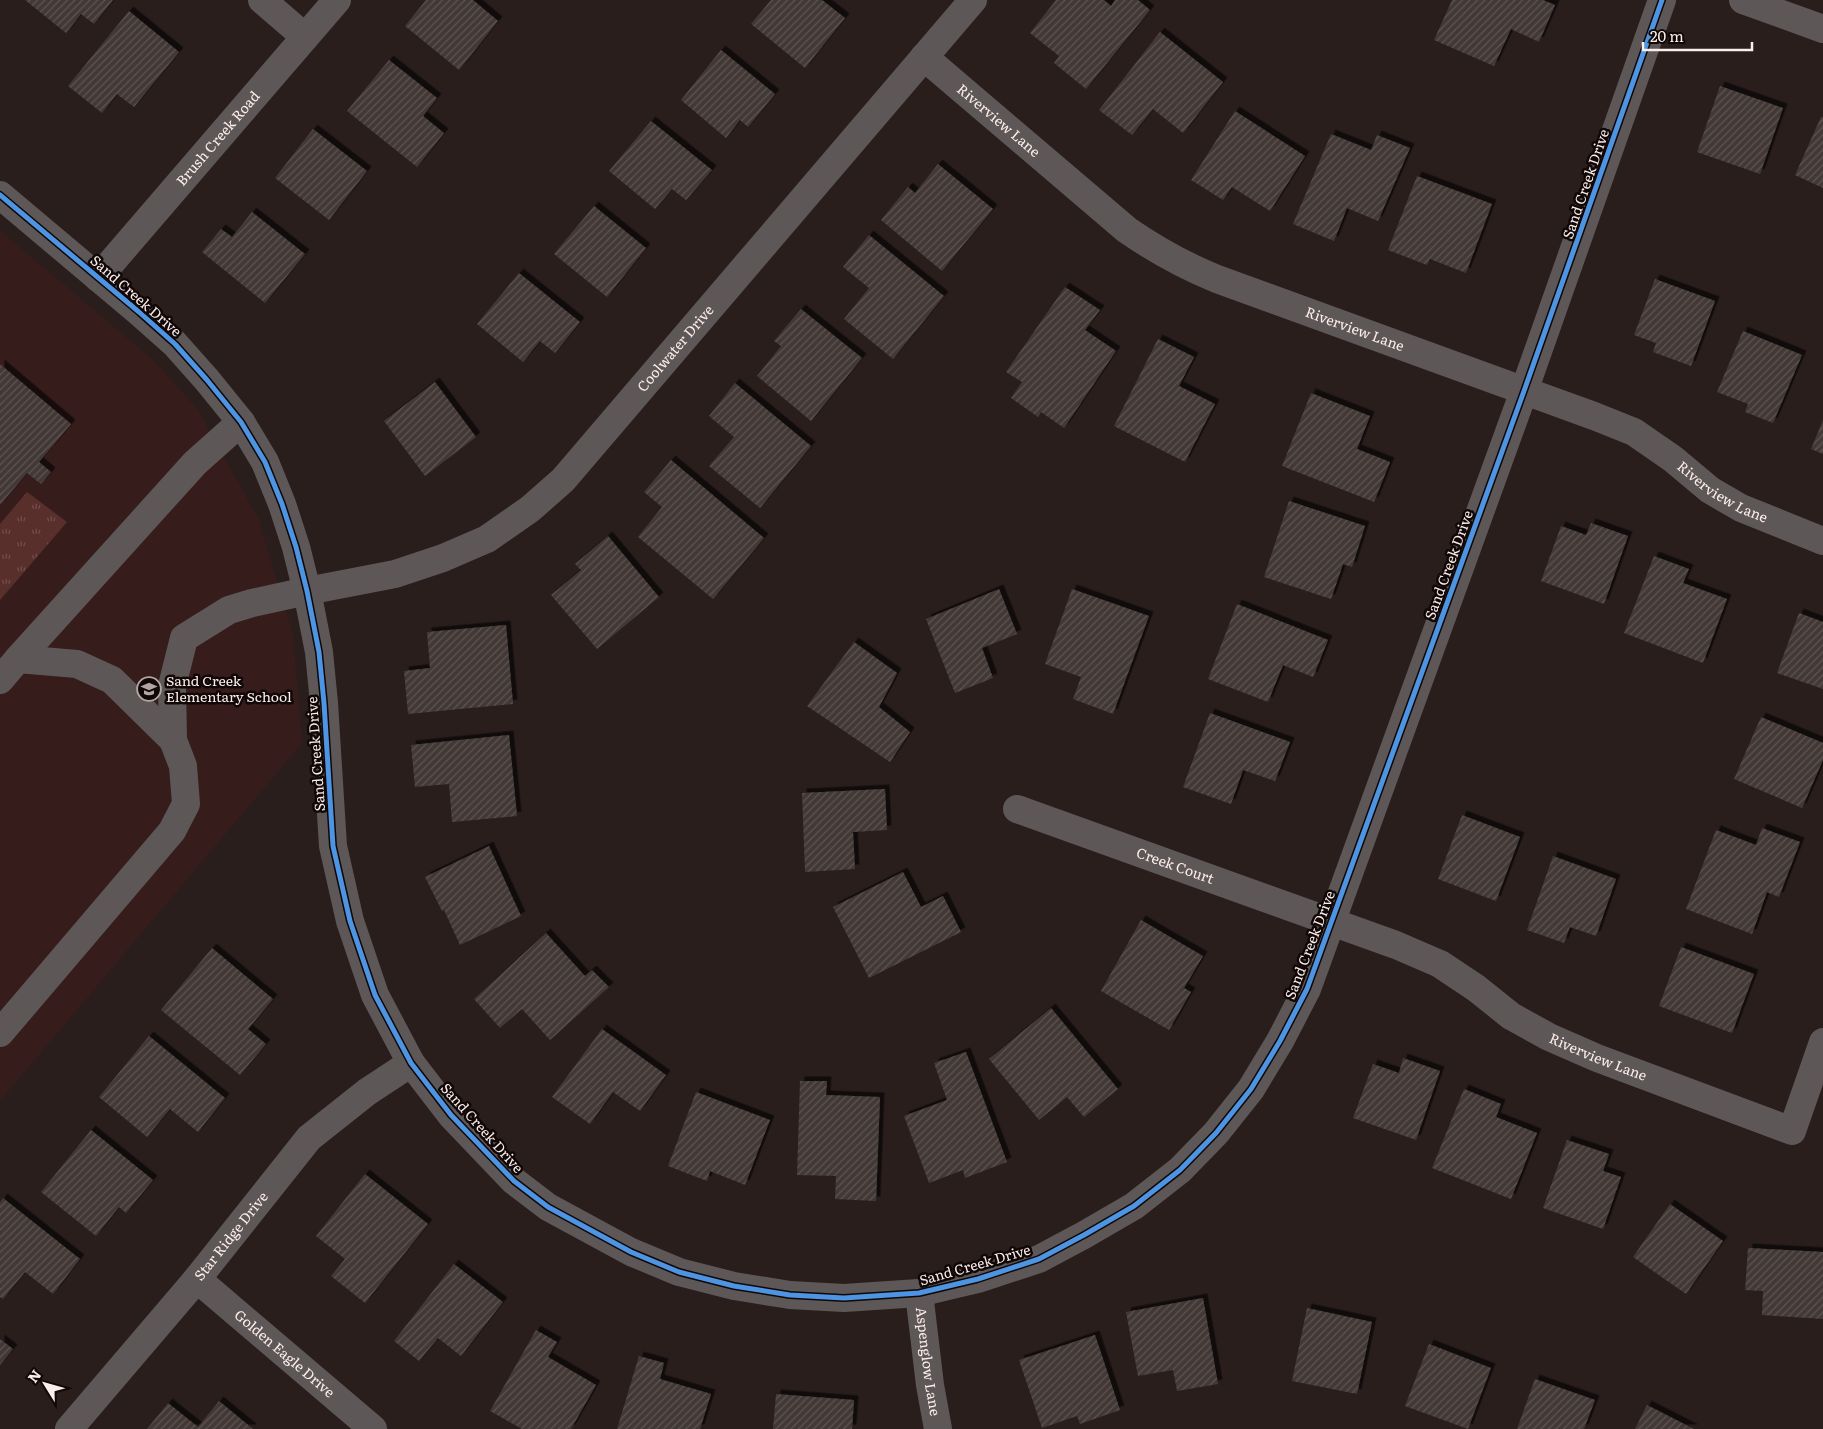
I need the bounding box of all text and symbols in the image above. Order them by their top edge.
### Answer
scale bar [1643,20,1752,52]
text: 20 m [1650,24,1684,47]
street label: Riverview Lane [953,79,1045,161]
street label: Brush Creek Road [171,86,264,190]
street label: Sand Creek Drive [1557,126,1613,241]
street label: Sand Creek Drive [87,250,187,340]
street label: Coolwater Drive [632,300,717,396]
street label: Riverview Lane [1303,301,1407,355]
street label: Riverview Lane [1673,456,1771,527]
street label: Sand Creek Drive [1419,507,1477,622]
place label: Sand Creek Elementary School [166,670,292,706]
school or university icon: Sand Creek Elementary School [136,676,162,702]
street label: Sand Creek Drive [301,696,329,812]
street label: Creek Court [1134,842,1217,888]
street label: Sand Creek Drive [1279,887,1339,1002]
street label: Riverview Lane [1546,1027,1650,1085]
street label: Sand Creek Drive [437,1078,529,1177]
street label: Star Ridge Drive [189,1187,272,1284]
street label: Sand Creek Drive [917,1239,1033,1289]
street label: Golden Eagle Drive [231,1304,340,1401]
street label: Aspenglow Lane [912,1306,946,1417]
north arrow [20,1359,70,1409]
text: N [22,1365,45,1386]

